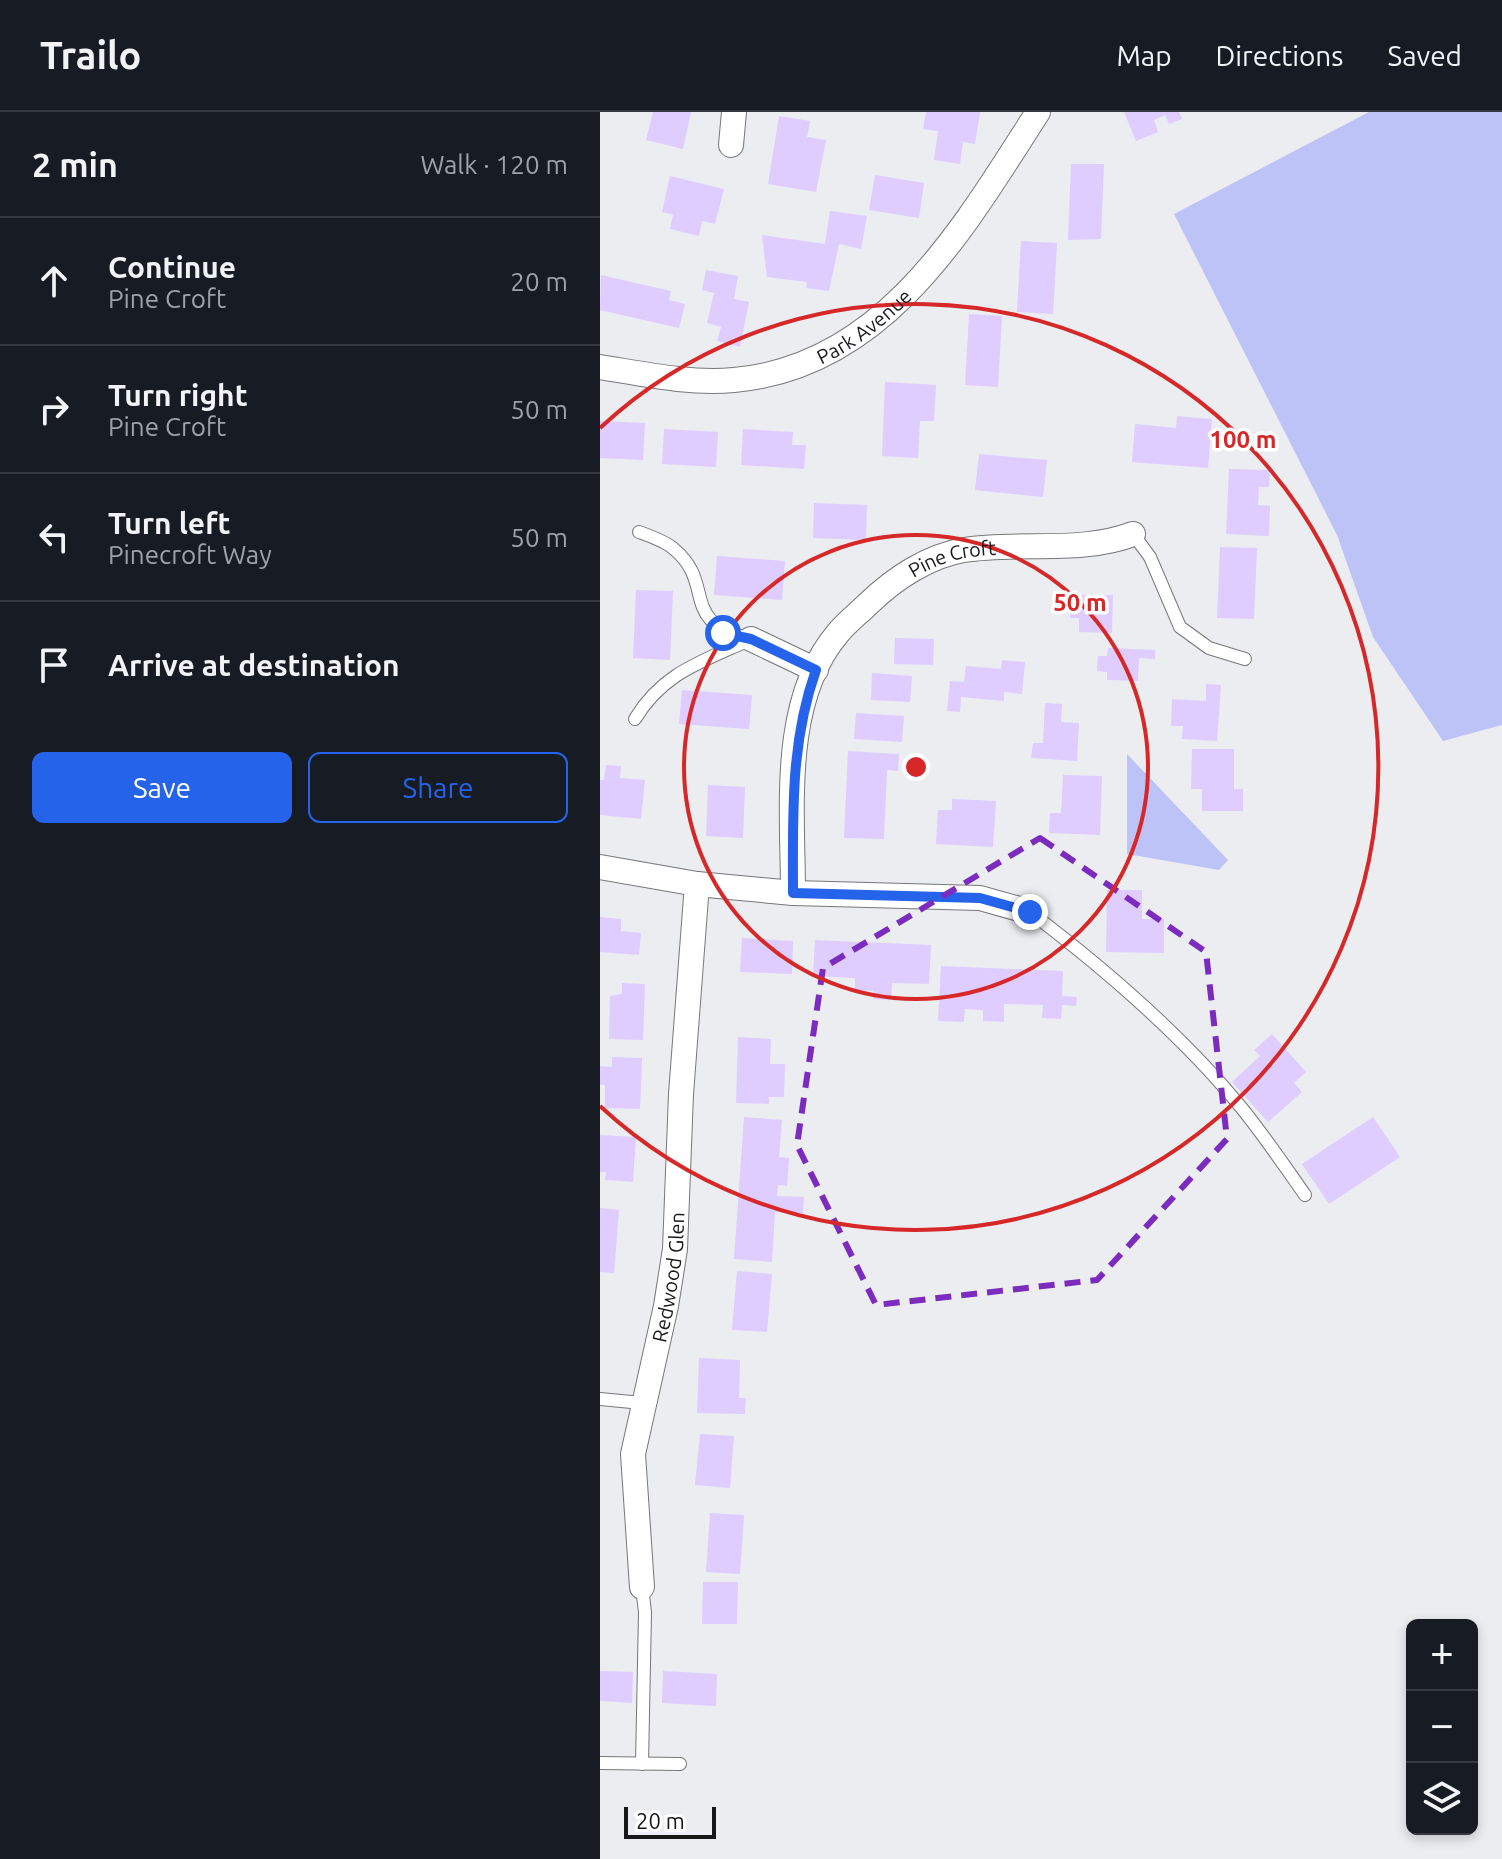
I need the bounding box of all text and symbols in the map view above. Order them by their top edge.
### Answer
text: Trailo [40,34,141,76]
text: Map [1116,40,1172,71]
text: Directions [1216,40,1343,71]
text: Saved [1387,40,1462,71]
text: 2 min [32,145,118,183]
text: Walk · 120 m [420,150,568,179]
text: Continue [108,250,236,284]
icon: ahead [32,259,76,303]
text: 20 m [510,267,568,296]
text: Pine Croft [108,284,226,313]
street label: Park Avenue [813,284,916,368]
text: Turn right [108,378,248,412]
icon: right [32,387,76,431]
text: 50 m [510,395,568,424]
text: Pine Croft [108,412,226,441]
text: 100 m [1210,426,1276,453]
text: Turn left [108,506,230,540]
icon: left [32,515,76,559]
text: 50 m [510,523,568,552]
street label: Pine Croft [904,535,997,581]
text: Pinecroft Way [108,540,272,569]
text: 50 m [1053,589,1107,616]
route start [705,615,741,651]
icon: arrive [32,643,76,687]
text: Arrive at destination [108,648,400,682]
button: Save [32,752,292,823]
button: Share [308,752,568,823]
centre of rings [902,753,930,781]
route end [1012,894,1048,930]
street label: Redwood Glen [647,1212,688,1344]
map controls [1406,1619,1478,1835]
button: + [1406,1619,1478,1691]
button: − [1406,1691,1478,1763]
button: layers [1406,1763,1478,1835]
scale bar [624,1803,716,1839]
text: 20 m [636,1808,685,1833]

